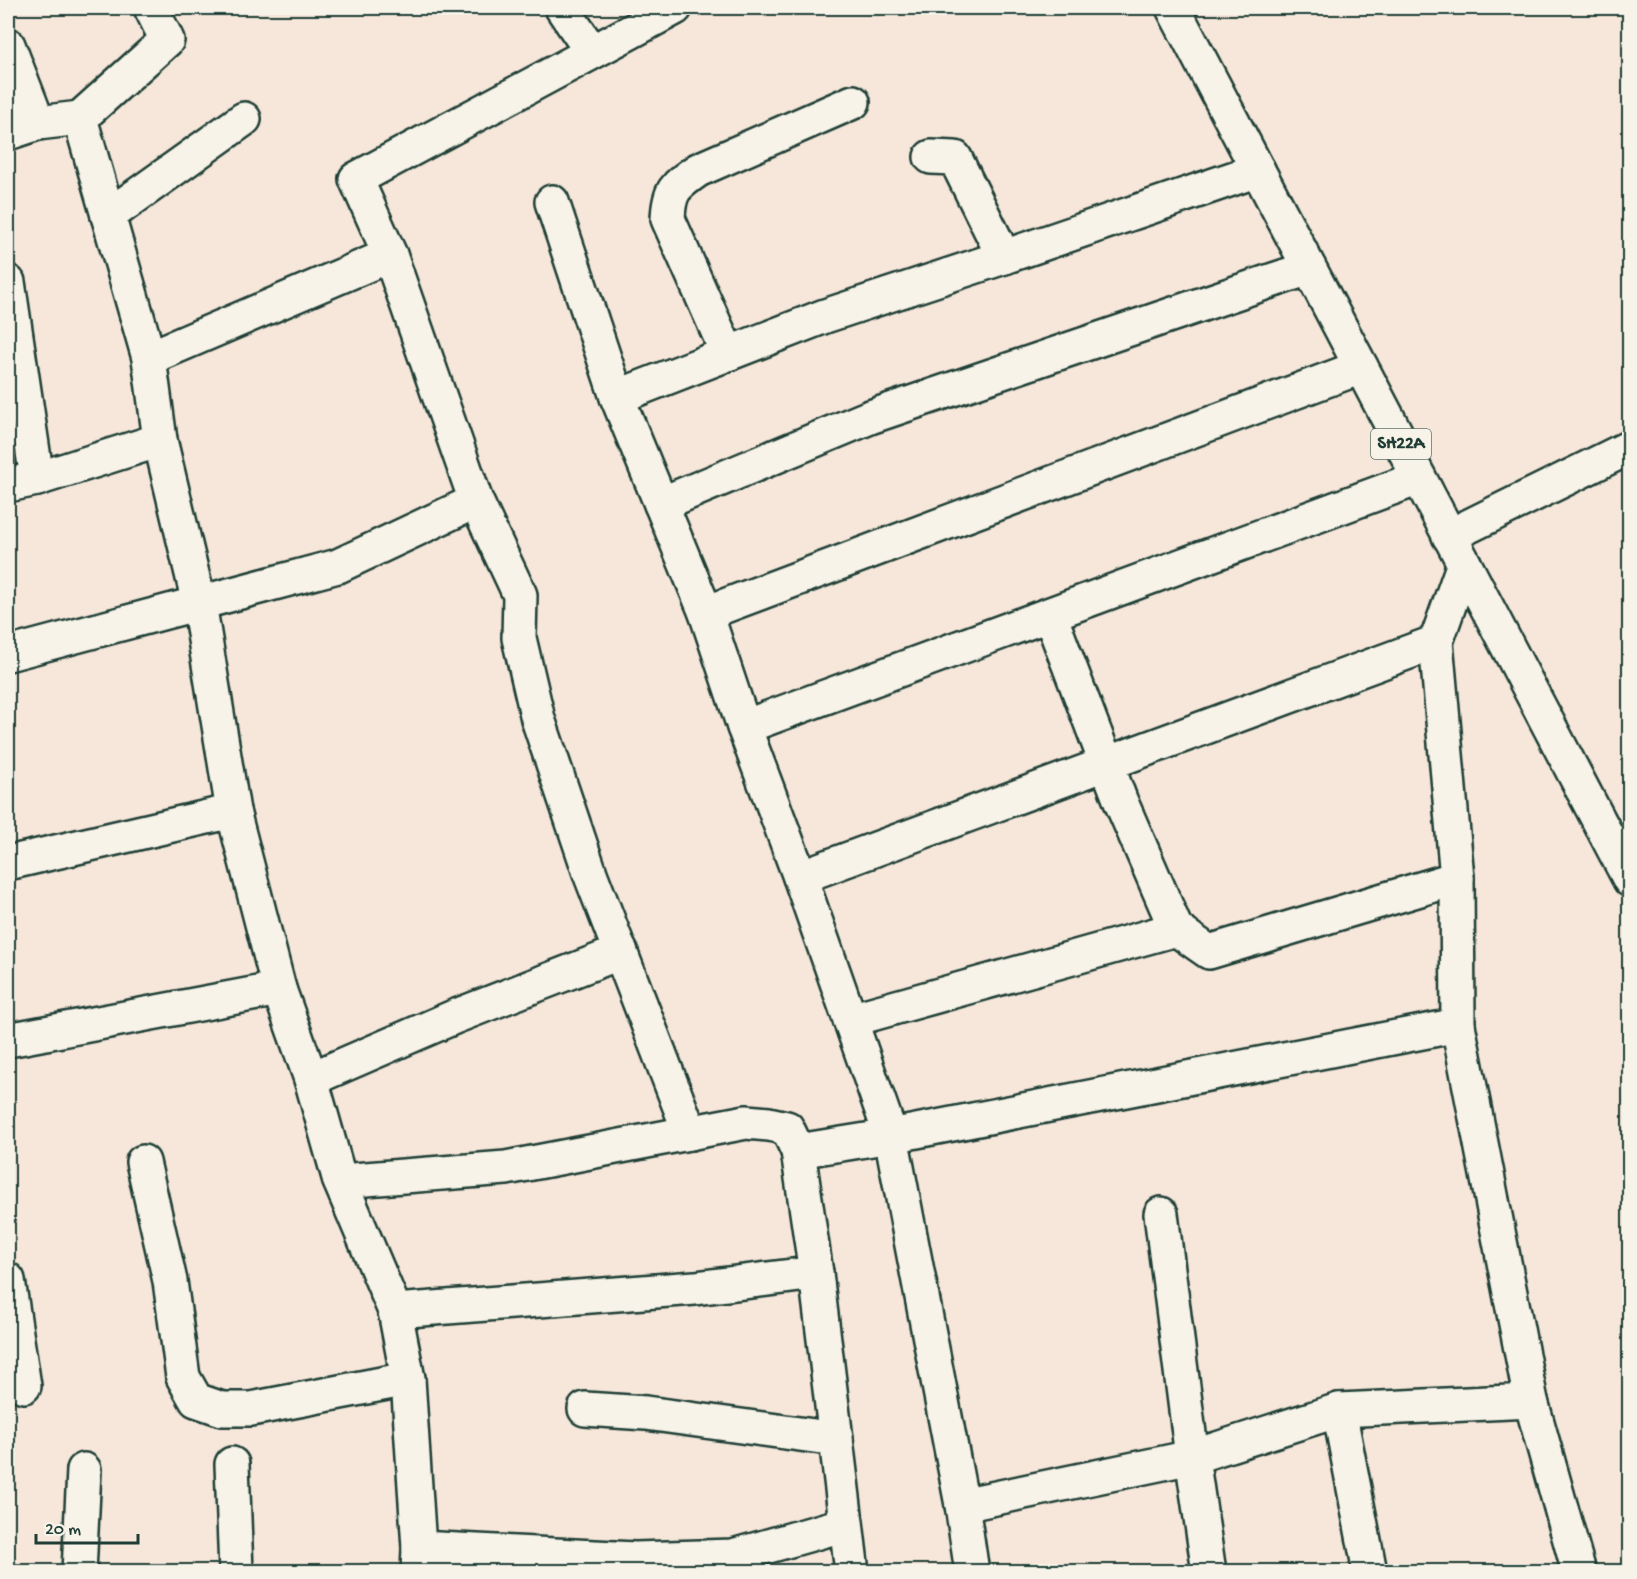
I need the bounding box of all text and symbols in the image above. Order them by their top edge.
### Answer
road number: SH22A [1371,429,1431,459]
scale bar [36,1507,138,1545]
text: 20 m [45,1520,81,1541]

